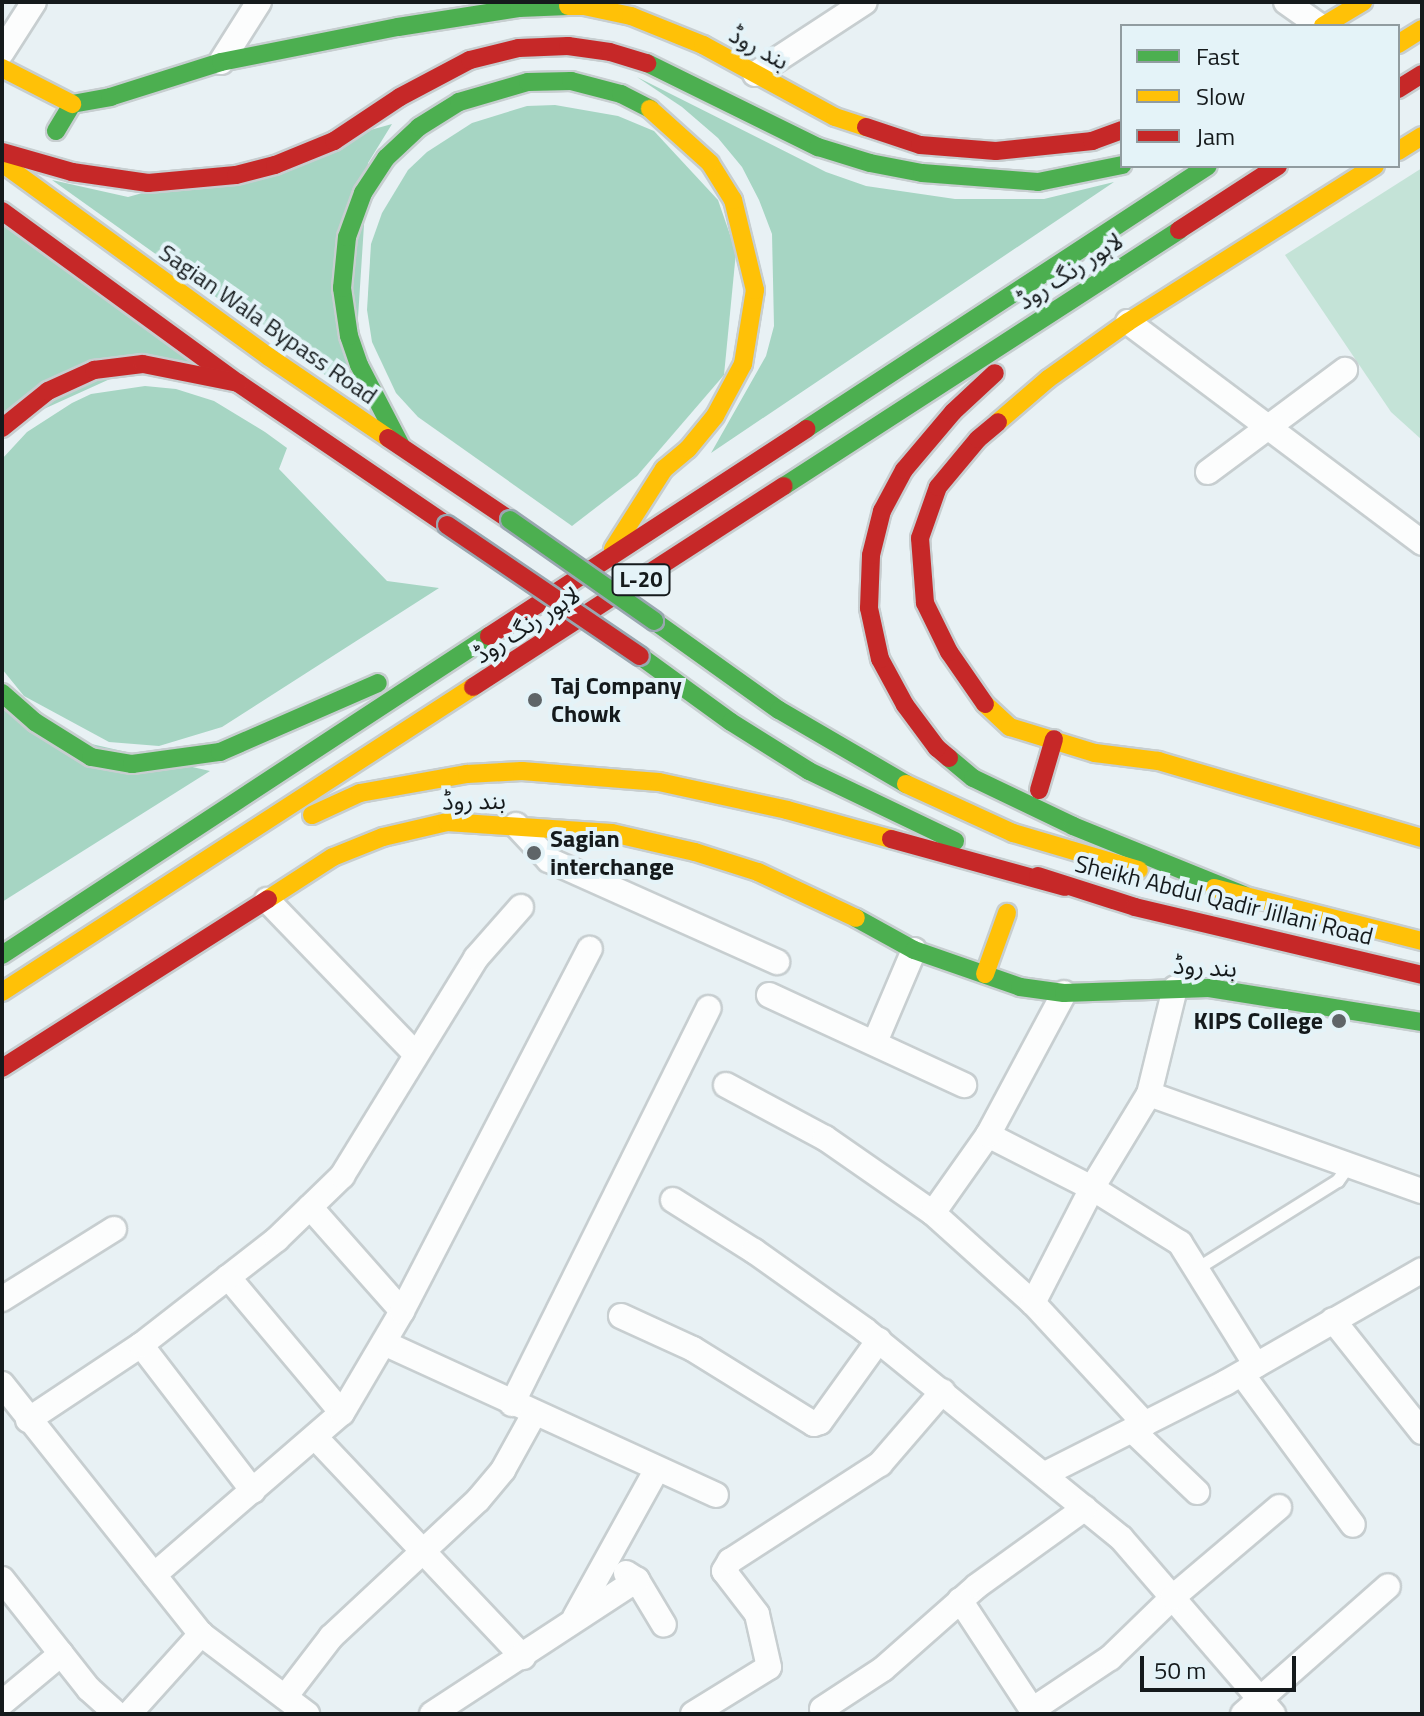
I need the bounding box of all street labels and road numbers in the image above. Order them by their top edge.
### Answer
street label: بند روڈ [724,20,794,76]
street label: لاہور رنگ روڈ [1012,226,1128,316]
street label: Sagian Wala Bypass Road [154,238,382,410]
road number: L-20 [611,562,671,598]
street label: لاہور رنگ روڈ [469,580,585,670]
street label: بند روڈ [442,786,506,816]
street label: Sheikh Abdul Qadir Jillani Road [1072,849,1376,951]
street label: بند روڈ [1172,951,1238,983]

